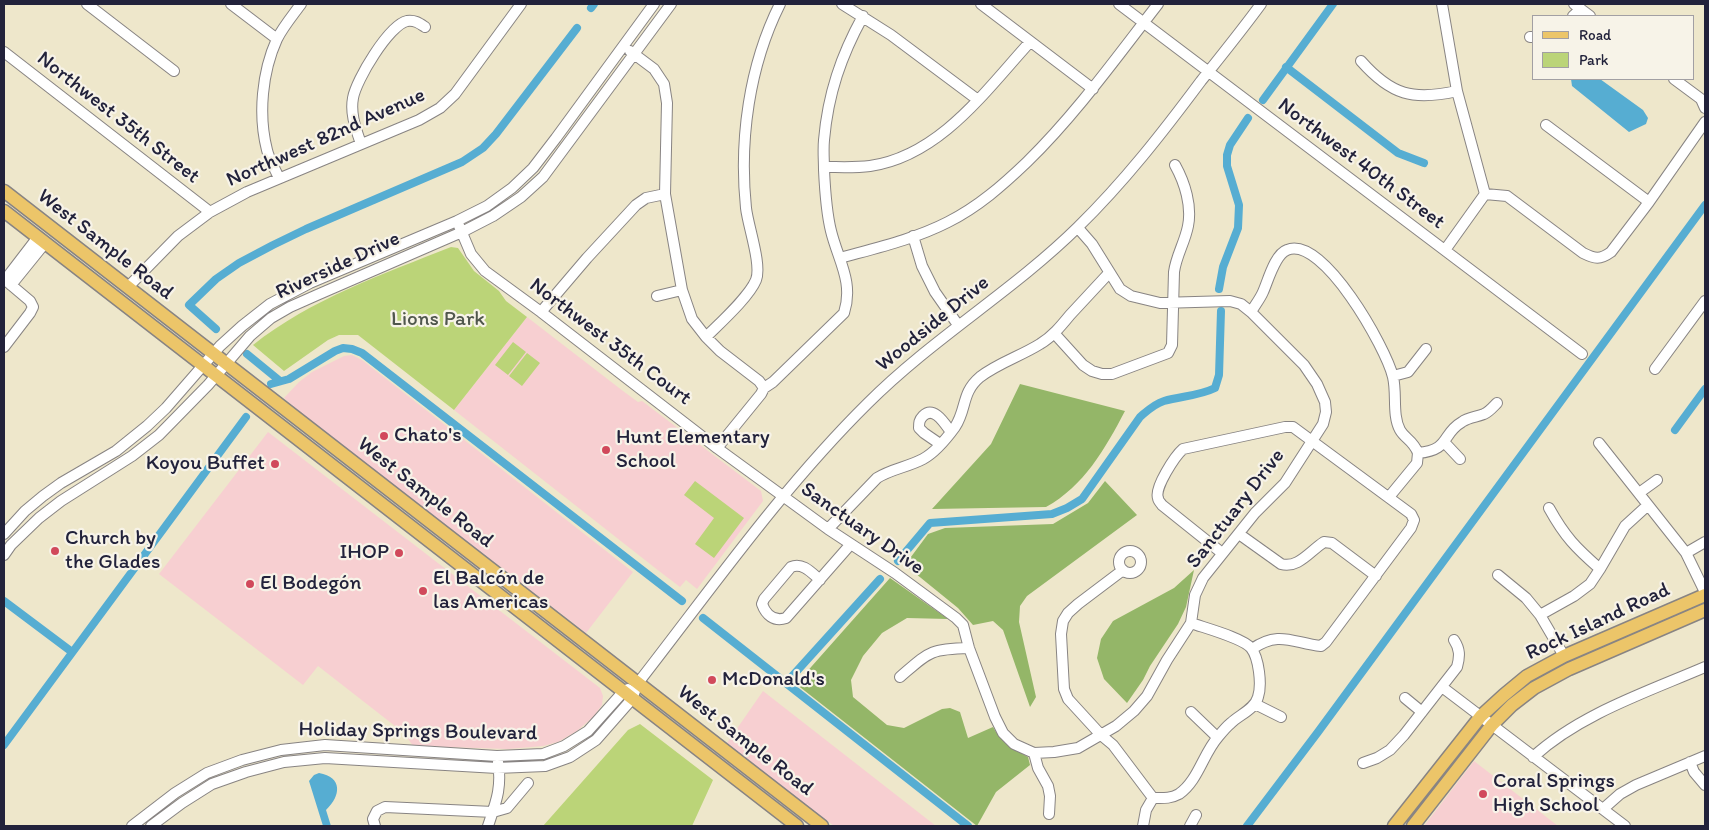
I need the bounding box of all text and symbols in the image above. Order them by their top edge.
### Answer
legend [1532,15,1694,80]
text: Road [1579,26,1611,44]
street label: Northwest 35th Street [31,47,205,189]
text: Park [1579,51,1609,69]
street label: Northwest 82nd Avenue [223,83,429,193]
street label: Northwest 40th Street [1272,93,1450,235]
street label: West Sample Road [32,184,178,306]
street label: Riverside Drive [272,226,404,306]
street label: Woodside Drive [871,271,995,377]
street label: Northwest 35th Court [524,273,696,411]
park label: Lions Park [391,307,485,333]
place label: Chato's [394,423,462,449]
place label: Hunt Elementary School [616,425,770,475]
marker: Chato's [378,430,390,442]
street label: West Sample Road [352,432,498,554]
marker: Hunt Elementary School [600,444,612,456]
street label: Sanctuary Drive [1182,444,1290,574]
place label: Koyou Buffet [146,451,265,477]
marker: Koyou Buffet [269,458,281,470]
street label: Sanctuary Drive [796,477,928,581]
place label: Church by the Glades [65,526,160,576]
place label: IHOP [339,540,389,566]
marker: Church by the Glades [49,545,61,557]
marker: IHOP [393,547,405,559]
place label: El Balcón de las Americas [433,566,548,616]
place label: El Bodegón [260,571,361,597]
marker: El Bodegón [244,578,256,590]
street label: Rock Island Road [1522,578,1674,666]
marker: El Balcón de las Americas [417,585,429,597]
place label: McDonald's [722,667,825,693]
marker: McDonald's [706,674,718,686]
street label: West Sample Road [672,680,818,802]
street label: Holiday Springs Boulevard [298,717,538,747]
place label: Coral Springs High School [1493,769,1615,819]
marker: Coral Springs High School [1477,788,1489,800]

